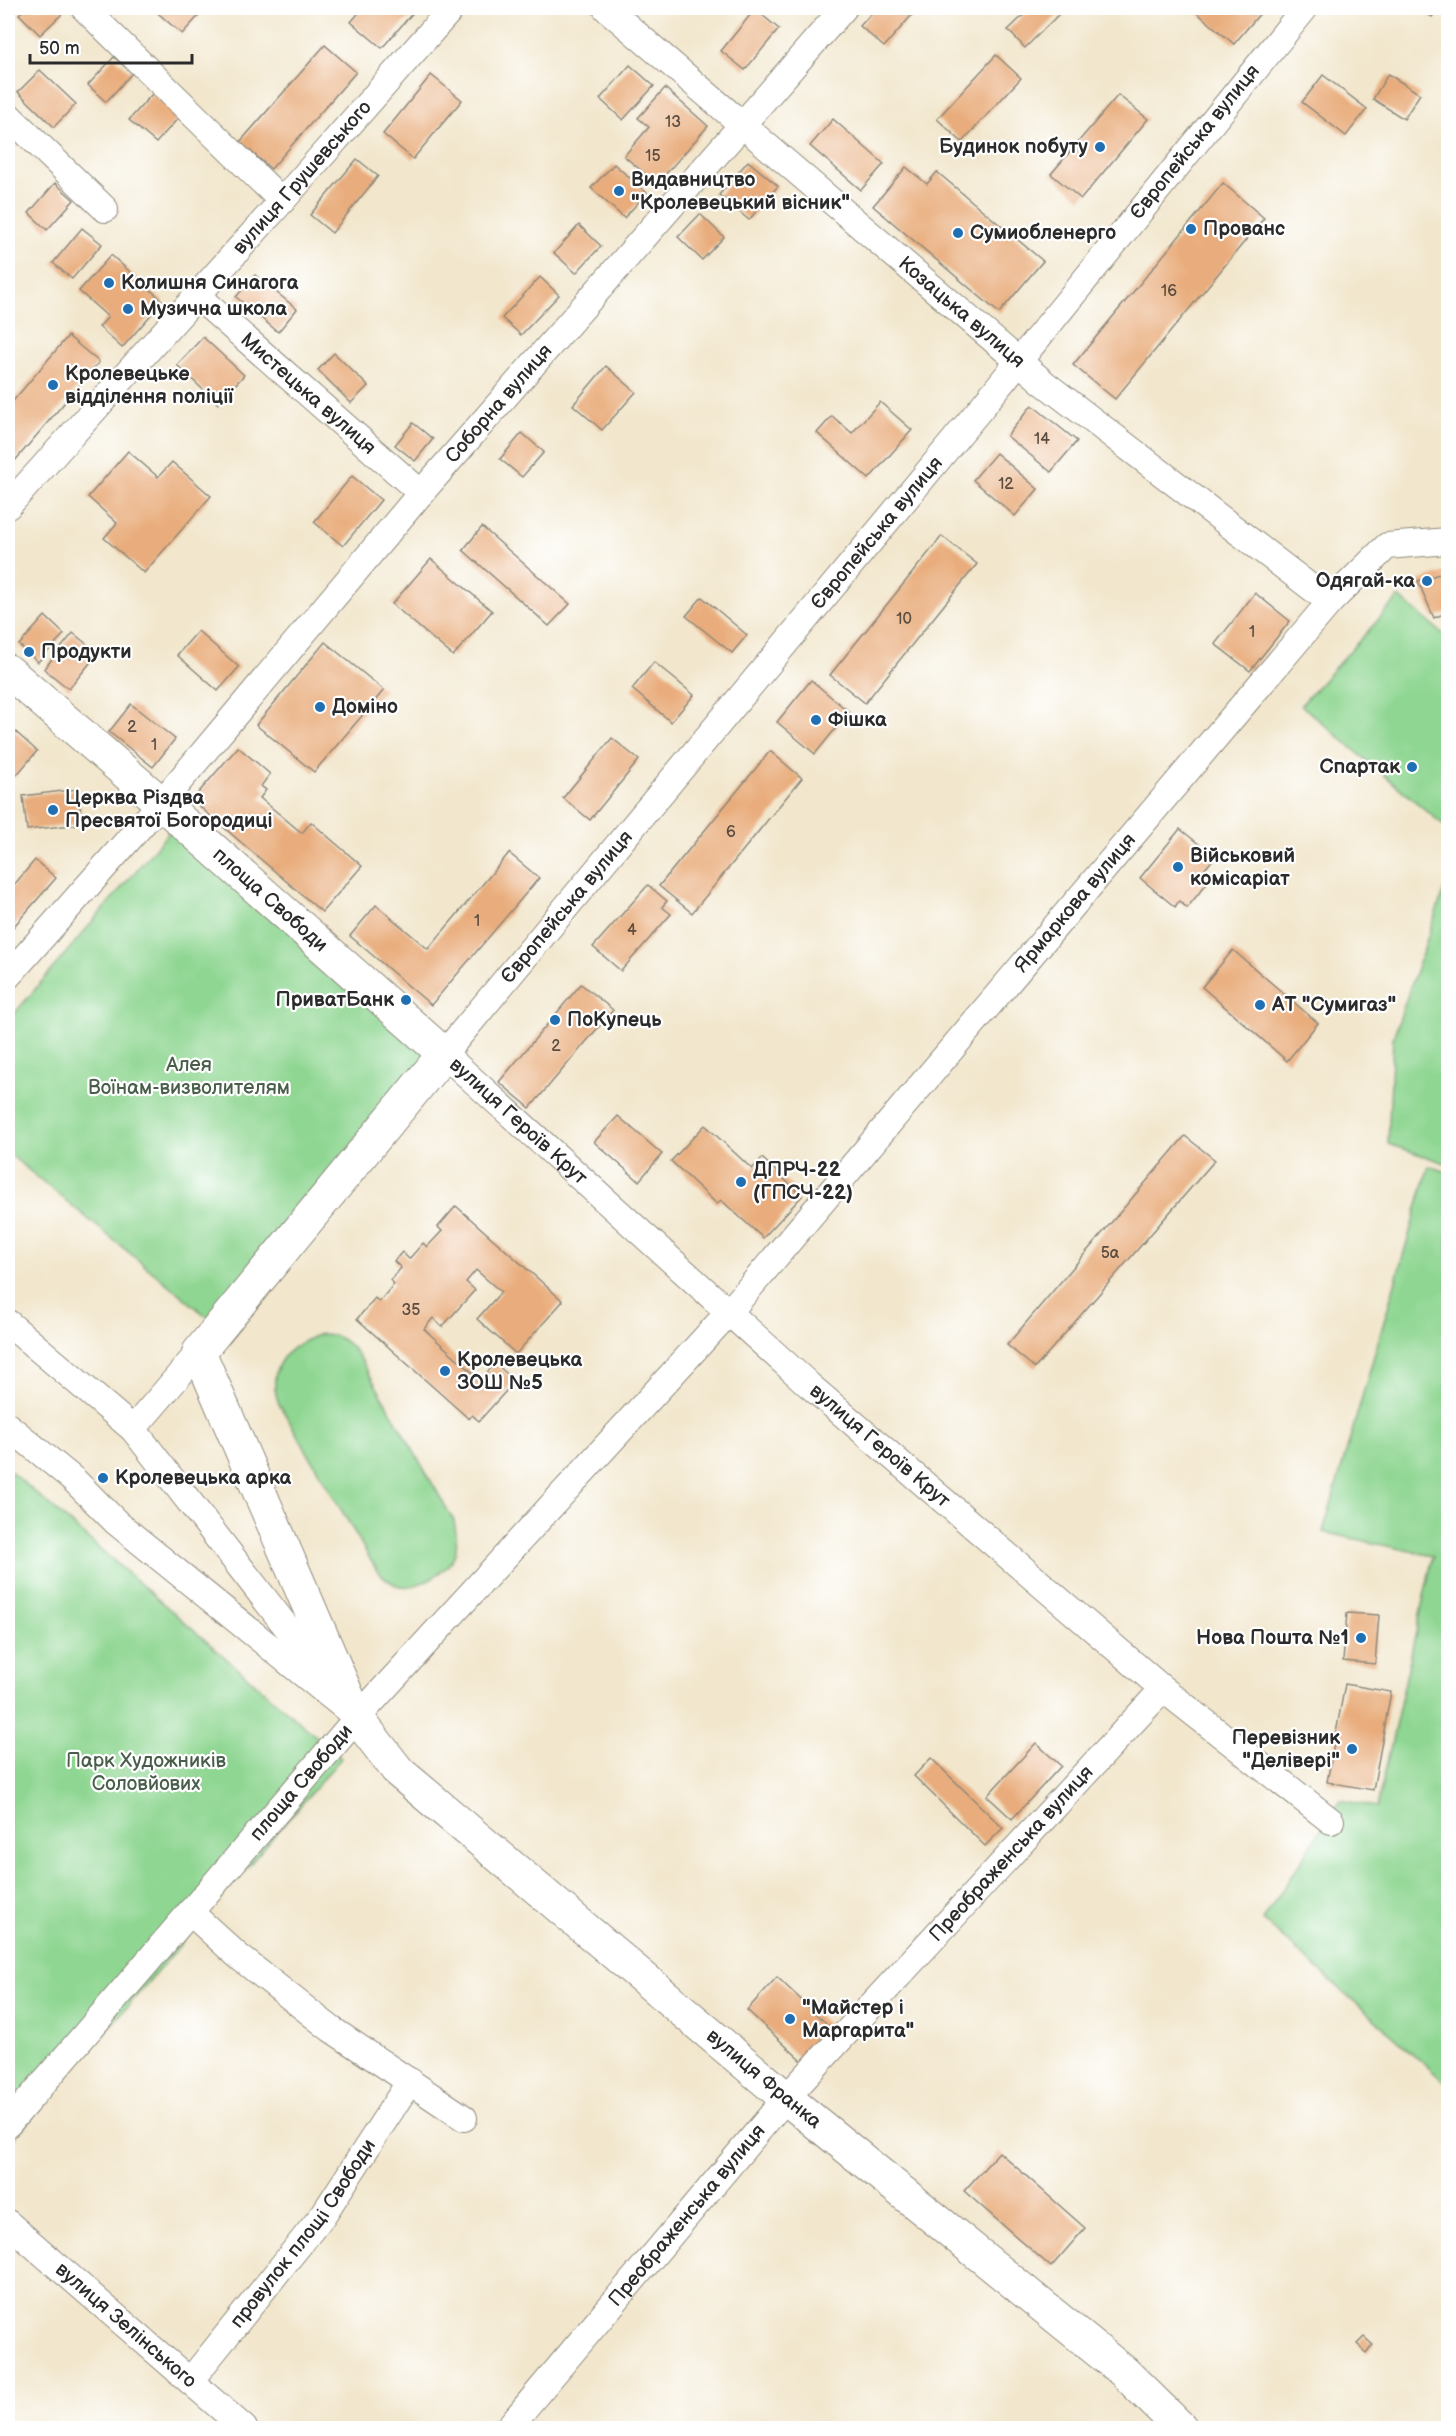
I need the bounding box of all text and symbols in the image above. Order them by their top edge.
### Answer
scale bar [30,27,192,65]
text: 50 m [39,38,80,59]
street label: Європейська вулиця [1125,60,1265,224]
street label: вулиця Грушевського [228,96,377,259]
house number: 13 [665,113,681,132]
place label: Будинок побуту [939,135,1088,159]
marker: Будинок побуту [1093,140,1107,154]
house number: 15 [645,147,661,166]
place label: Видавництво "Кролевецький вісник" [631,168,850,215]
marker: Видавництво "Кролевецький вісник" [612,184,626,198]
place label: Прованс [1203,217,1285,241]
place label: Сумиобленерго [970,221,1116,245]
marker: Прованс [1184,222,1198,236]
marker: Сумиобленерго [951,226,965,240]
street label: Козацька вулиця [893,252,1030,373]
place label: Колишня Синагога [121,271,299,295]
marker: Колишня Синагога [102,276,116,290]
house number: 16 [1161,282,1177,301]
place label: Музична школа [140,297,287,321]
marker: Музична школа [121,302,135,316]
street label: Мистецька вулиця [235,328,381,460]
street label: Соборна вулиця [440,339,557,468]
place label: Кролевецьке відділення поліції [65,362,234,409]
marker: Кролевецьке відділення поліції [46,378,60,392]
house number: 14 [1034,430,1050,449]
street label: Європейська вулиця [806,452,948,614]
house number: 12 [998,475,1014,494]
place label: Одягай-ка [1316,569,1415,593]
marker: Одягай-ка [1420,574,1434,588]
house number: 10 [896,610,912,629]
house number: 1 [1249,623,1255,642]
place label: Продукти [41,640,132,664]
marker: Продукти [22,645,36,659]
place label: Доміно [332,695,398,719]
marker: Доміно [313,700,327,714]
place label: Фішка [828,708,887,732]
marker: Фішка [809,713,823,727]
house number: 2 [127,718,137,737]
house number: 1 [151,736,157,755]
place label: Спартак [1320,755,1400,779]
marker: Спартак [1405,760,1419,774]
place label: Церква Різдва Пресвятої Богородиці [65,786,273,833]
marker: Церква Різдва Пресвятої Богородиці [46,803,60,817]
house number: 6 [726,823,736,842]
street label: Європейська вулиця [496,826,638,988]
street label: Ярмаркова вулиця [1010,828,1141,978]
street label: площа Свободи [208,842,333,957]
place label: Військовий комісаріат [1190,844,1295,891]
marker: Військовий комісаріат [1171,860,1185,874]
house number: 1 [474,912,480,931]
house number: 4 [627,921,637,940]
place label: ПриватБанк [276,988,394,1012]
marker: ПриватБанк [399,993,413,1007]
place label: АТ "Сумигаз" [1271,993,1396,1017]
marker: АТ "Сумигаз" [1253,998,1267,1012]
place label: ПоКупець [567,1008,662,1032]
marker: ПоКупець [548,1013,562,1027]
house number: 2 [551,1037,561,1056]
park label: Алея Воїнам-визволителям [88,1053,290,1100]
street label: вулиця Героїв Крут [444,1053,593,1190]
place label: ДПРЧ-22 (ГПСЧ-22) [753,1158,853,1205]
marker: ДПРЧ-22 (ГПСЧ-22) [734,1175,748,1189]
house number: 5а [1101,1244,1120,1263]
house number: 35 [401,1301,421,1320]
place label: Кролевецька ЗОШ №5 [457,1348,582,1395]
marker: Кролевецька ЗОШ №5 [438,1364,452,1378]
street label: вулиця Героїв Крут [805,1379,956,1513]
place label: Кролевецька арка [115,1466,291,1490]
marker: Кролевецька арка [96,1471,110,1485]
place label: Нова Пошта №1 [1196,1626,1349,1650]
marker: Нова Пошта №1 [1354,1631,1368,1645]
street label: площа Свободи [245,1720,358,1846]
place label: Перевізник "Делівері" [1232,1726,1340,1773]
marker: Перевізник "Делівері" [1345,1742,1359,1756]
park label: Парк Художників Соловйових [66,1749,227,1796]
street label: Преображенська вулиця [924,1761,1098,1946]
place label: "Майстер і Маргарита" [802,1996,914,2043]
marker: "Майстер і Маргарита" [783,2012,797,2026]
street label: вулиця Франка [701,2024,826,2134]
street label: Преображенська вулиця [604,2119,771,2311]
street label: провулок площі Свободи [225,2135,381,2333]
street label: вулиця Зелінського [50,2257,201,2393]

